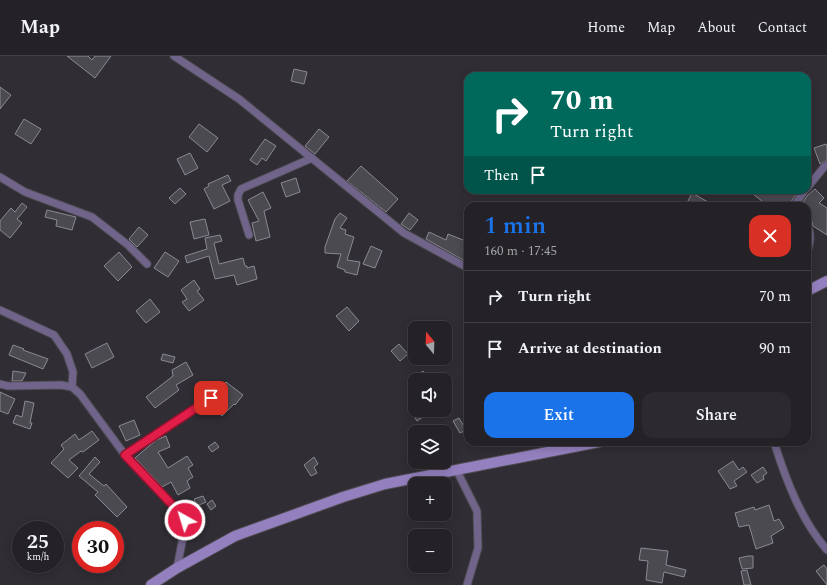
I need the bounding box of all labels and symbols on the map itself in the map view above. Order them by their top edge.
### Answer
north arrow [408,321,452,365]
pin [194,381,228,415]
position arrow [164,499,206,541]
speed limit sign: 30 [72,521,124,573]

